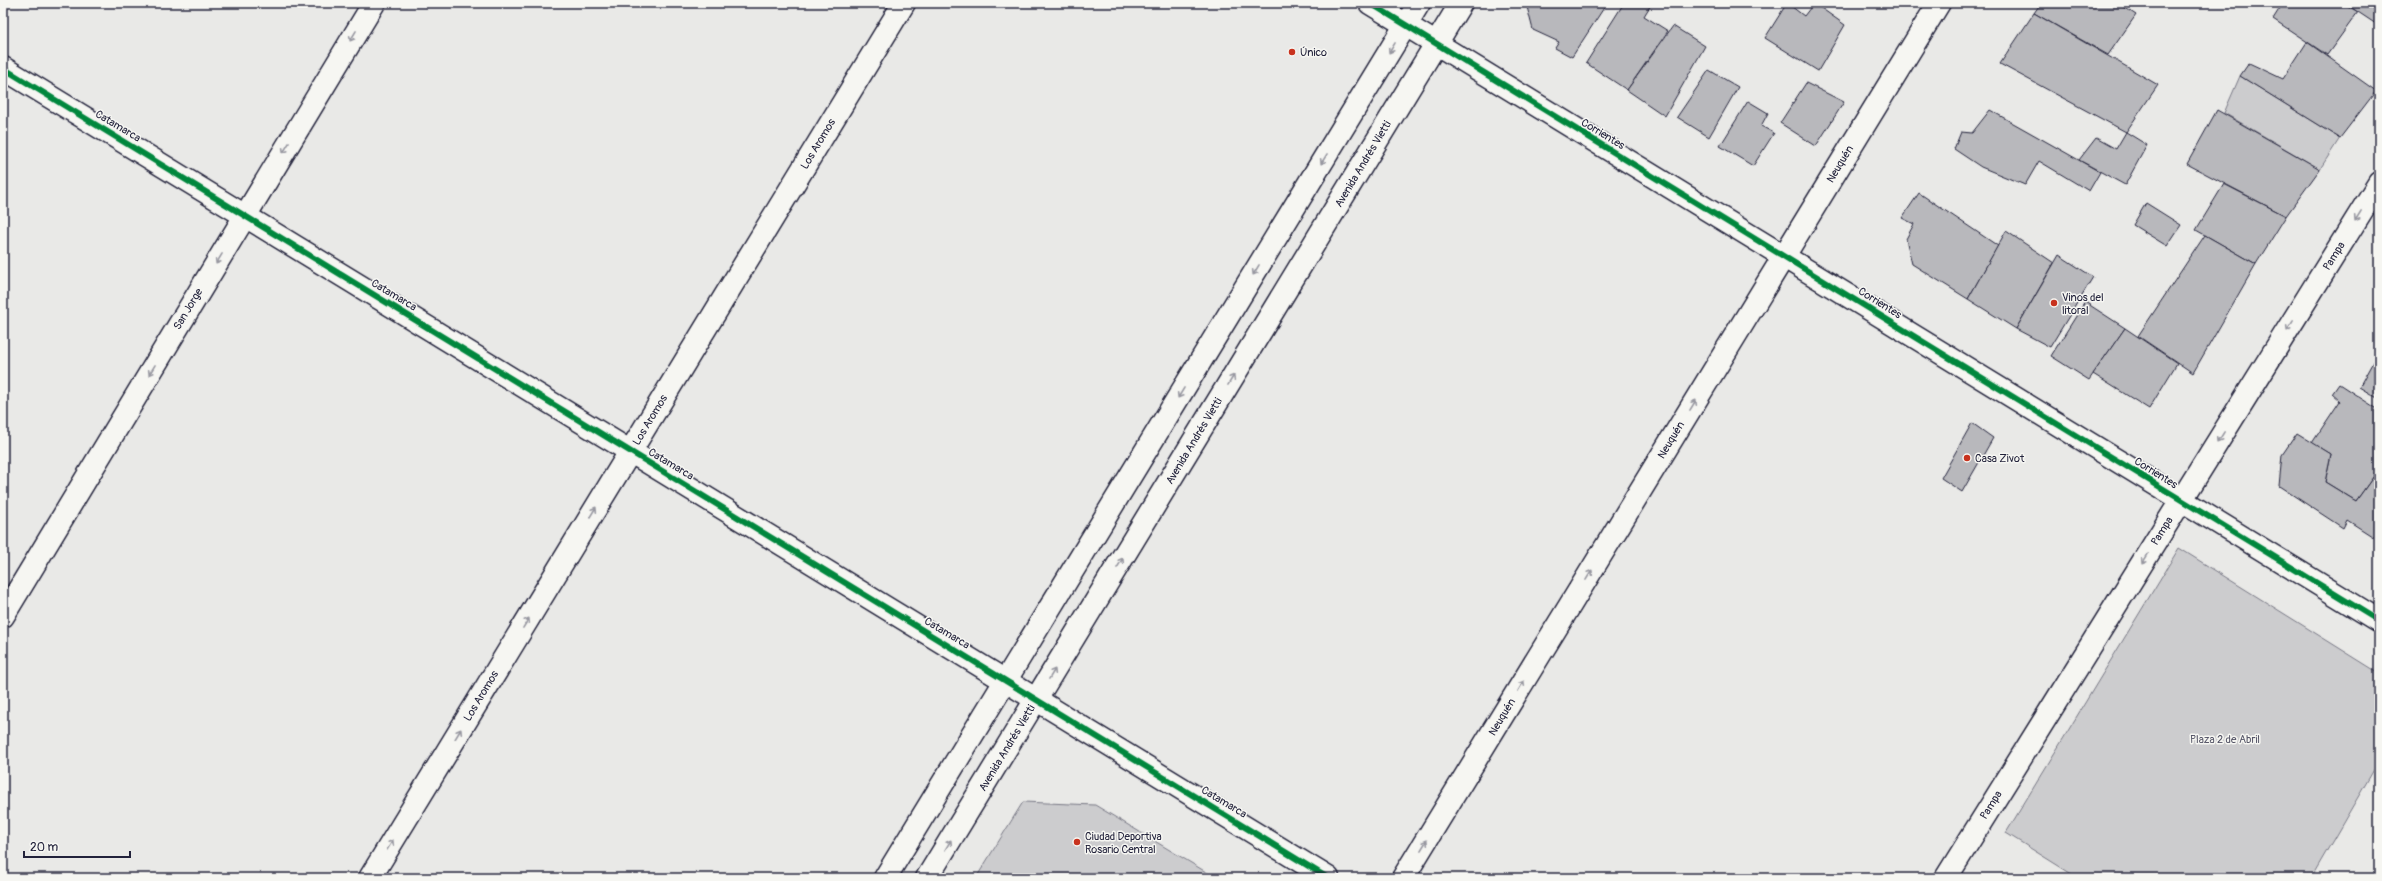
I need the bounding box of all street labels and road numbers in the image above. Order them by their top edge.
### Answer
street label: Catamarca [93,107,143,145]
street label: Los Aromos [798,116,838,172]
street label: Corrientes [1579,116,1627,152]
street label: Avenida Andrés Vietti [1332,118,1394,209]
street label: Neuquén [1824,143,1856,185]
street label: Pampa [2320,239,2348,273]
street label: Catamarca [369,276,419,314]
street label: Corrientes [1856,285,1904,321]
street label: San Jorge [171,286,206,332]
street label: Los Aromos [630,392,670,448]
street label: Avenida Andrés Vietti [1163,395,1225,486]
street label: Neuquén [1655,419,1687,461]
street label: Catamarca [646,445,696,483]
street label: Corrientes [2132,455,2180,491]
street label: Pampa [2148,514,2176,548]
street label: Catamarca [922,614,972,652]
street label: Los Aromos [461,668,501,724]
street label: Neuquén [1486,696,1518,738]
street label: Avenida Andrés Vietti [976,702,1038,793]
street label: Catamarca [1199,783,1249,821]
street label: Pampa [1977,788,2005,822]

